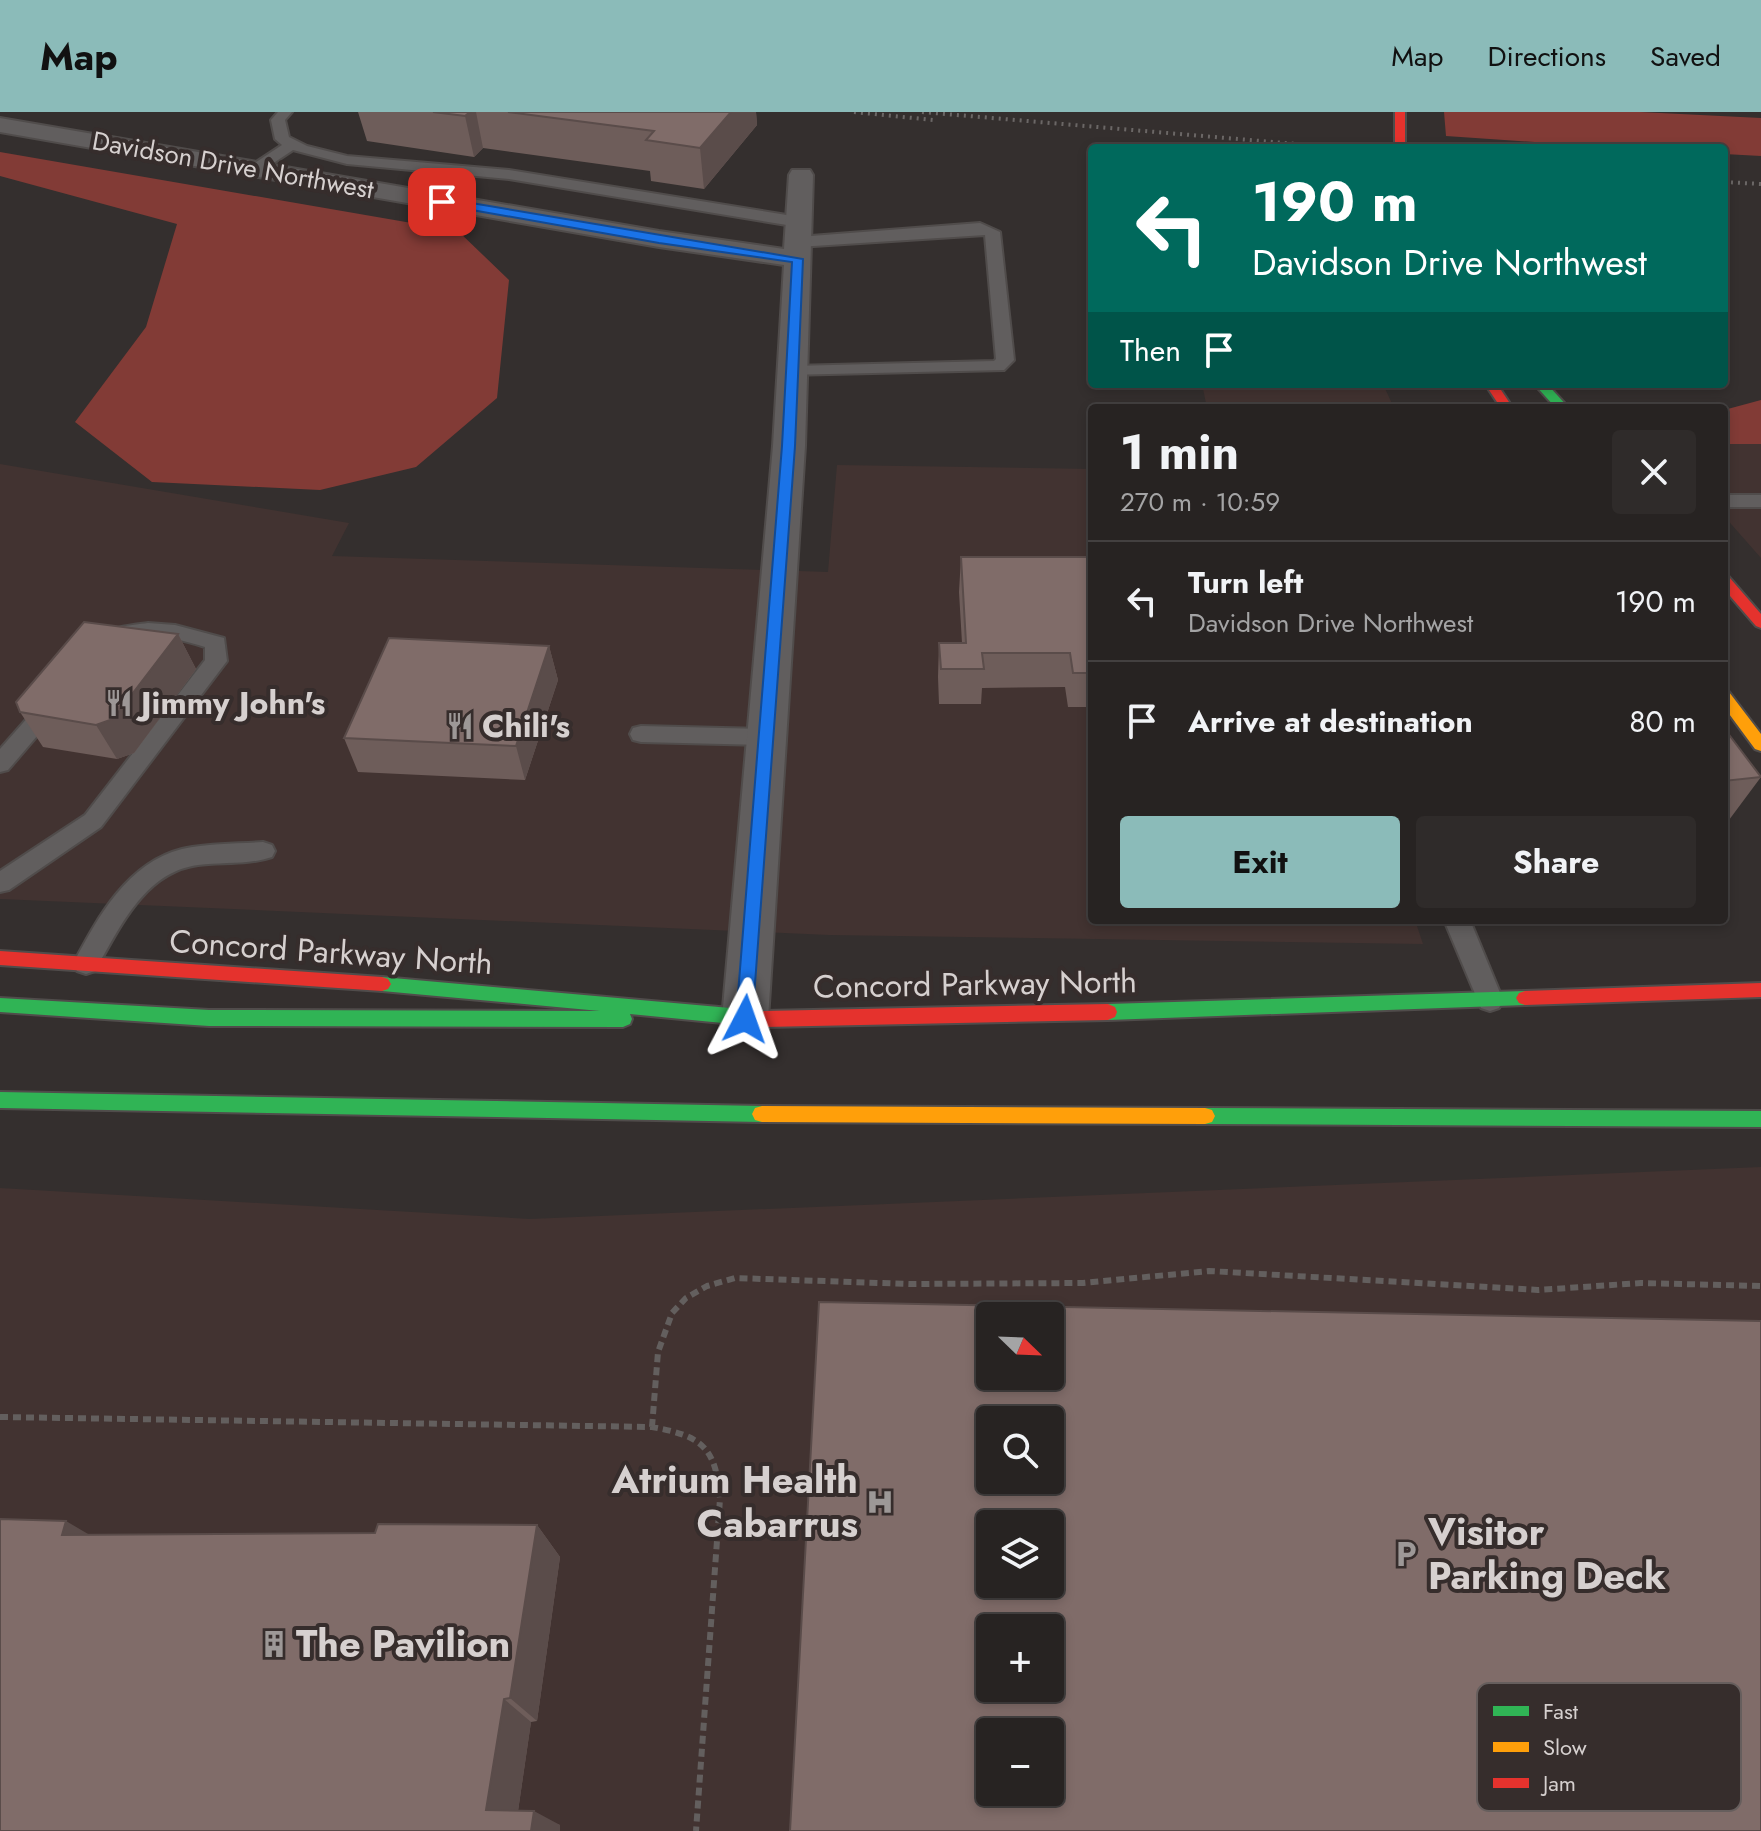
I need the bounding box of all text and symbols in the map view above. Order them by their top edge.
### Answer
text: Map [40,29,118,84]
text: Map [1391,36,1443,77]
text: Directions [1487,36,1606,77]
text: Saved [1650,36,1721,77]
street label: Davidson Drive Northwest [89,122,377,209]
text: 190 m [1252,161,1418,242]
pin [408,168,476,236]
icon: left [1120,176,1224,280]
icon: arrive [420,180,464,224]
text: Davidson Drive Northwest [1252,236,1647,288]
icon: arrive [1197,328,1241,372]
text: Then [1120,329,1181,372]
text: 1 min [1120,418,1239,487]
button: close [1612,430,1696,514]
text: 270 m · 10:59 [1120,483,1280,521]
text: Turn left [1188,561,1303,604]
icon: left [1120,579,1164,623]
text: 190 m [1615,580,1696,623]
text: Davidson Drive Northwest [1188,604,1473,642]
place label: Jimmy John's [135,680,325,726]
restaurant icon: Jimmy John's [104,688,134,718]
icon: arrive [1120,699,1164,743]
text: Arrive at destination [1188,700,1473,743]
text: 80 m [1629,700,1696,743]
place label: Chili's [482,703,570,749]
restaurant icon: Chili's [445,711,475,741]
button: Exit [1120,816,1400,908]
button: Share [1416,816,1696,908]
street label: Concord Parkway North [168,918,494,986]
street label: Concord Parkway North [813,958,1137,1010]
position arrow [703,977,787,1061]
north arrow [976,1302,1064,1390]
map controls [976,1302,1064,1806]
button: search [976,1406,1064,1494]
place label: Atrium Health Cabarrus [610,1452,858,1551]
hospital icon: Atrium Health Cabarrus [865,1487,895,1517]
place label: Visitor Parking Deck [1427,1504,1666,1603]
button: layers [976,1510,1064,1598]
parking icon: Visitor Parking Deck [1391,1539,1421,1569]
button: + [976,1614,1064,1702]
place label: The Pavilion [296,1616,510,1671]
building icon: The Pavilion [259,1629,289,1659]
legend [1477,1683,1741,1811]
text: Fast [1543,1695,1579,1727]
button: − [976,1718,1064,1806]
text: Slow [1543,1731,1587,1763]
text: Jam [1540,1767,1576,1799]

